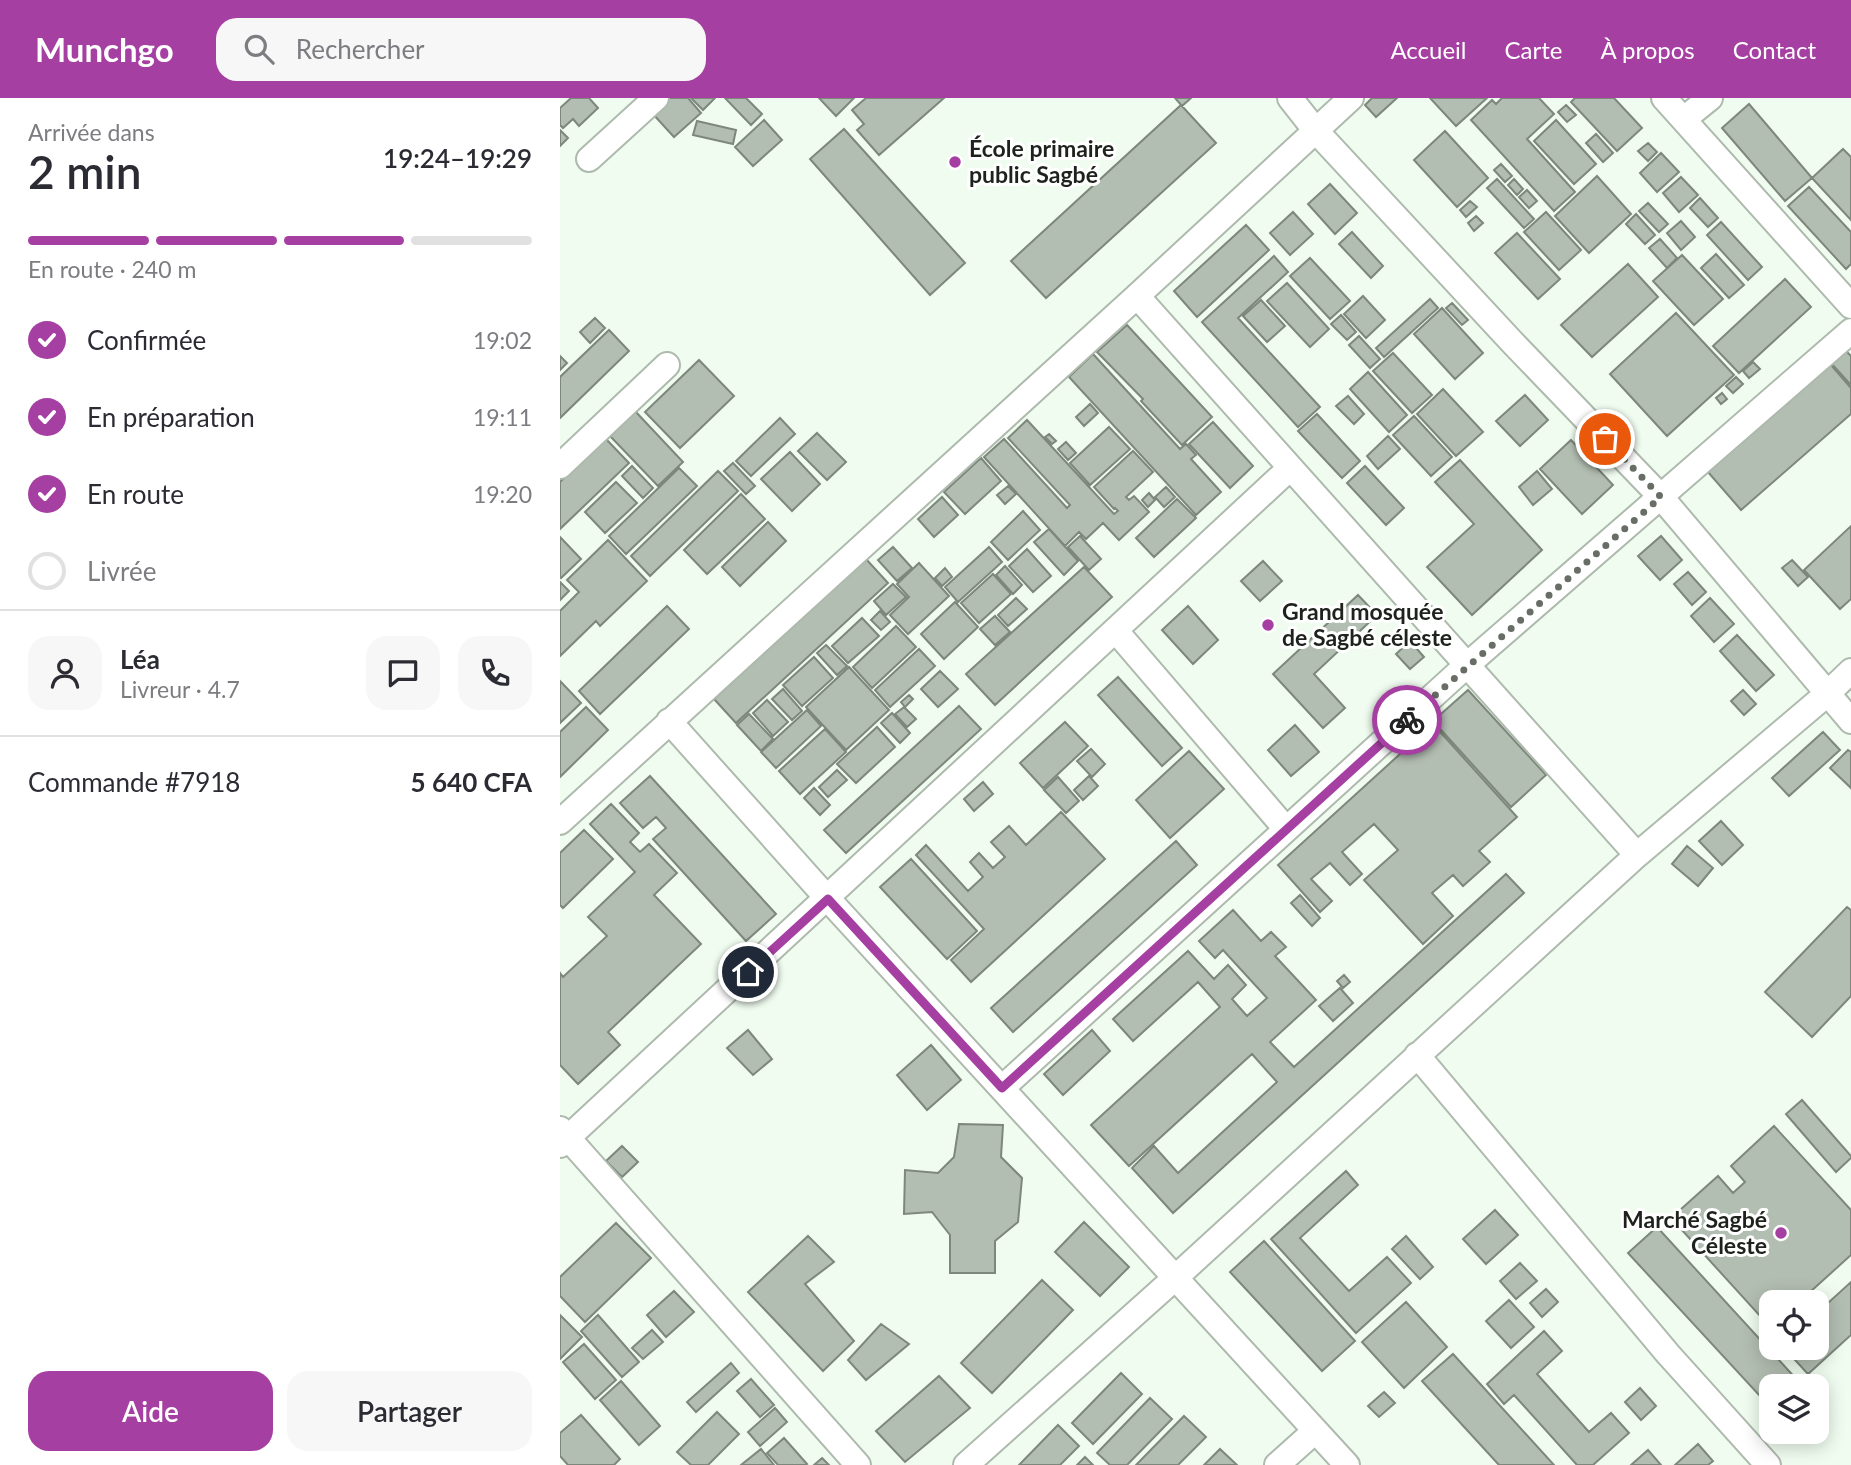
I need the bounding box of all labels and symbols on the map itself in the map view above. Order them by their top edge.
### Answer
place label: École primaire public Sagbé [969,134,1114,188]
marker: École primaire public Sagbé [947,154,963,170]
pin [1575,409,1635,469]
place label: Grand mosquée de Sagbé céleste [1282,597,1452,651]
marker: Grand mosquée de Sagbé céleste [1260,617,1276,633]
courier [1372,685,1442,755]
pin [718,942,778,1002]
place label: Marché Sagbé Céleste [1622,1205,1767,1259]
marker: Marché Sagbé Céleste [1773,1225,1789,1241]

